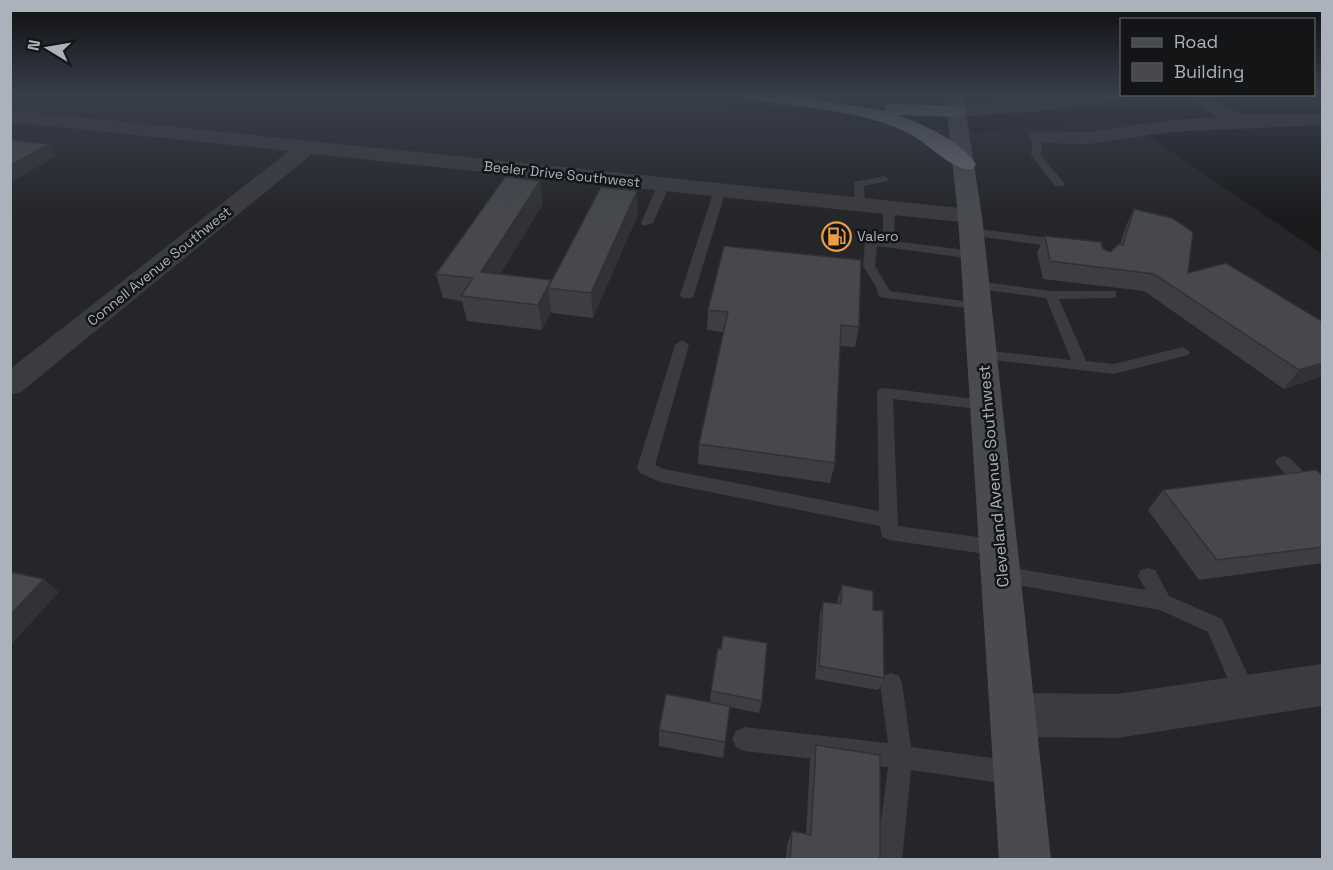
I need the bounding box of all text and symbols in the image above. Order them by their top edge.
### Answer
north arrow [18,18,78,78]
legend [1120,18,1315,96]
text: Road [1174,30,1218,53]
text: N [22,38,45,53]
text: Building [1174,60,1244,83]
street label: Beeler Drive Southwest [483,157,641,191]
street label: Connell Avenue Southwest [83,202,235,330]
fuel station icon: Valero [820,220,852,252]
place label: Valero [857,227,899,245]
street label: Cleveland Avenue Southwest [973,364,1014,588]

